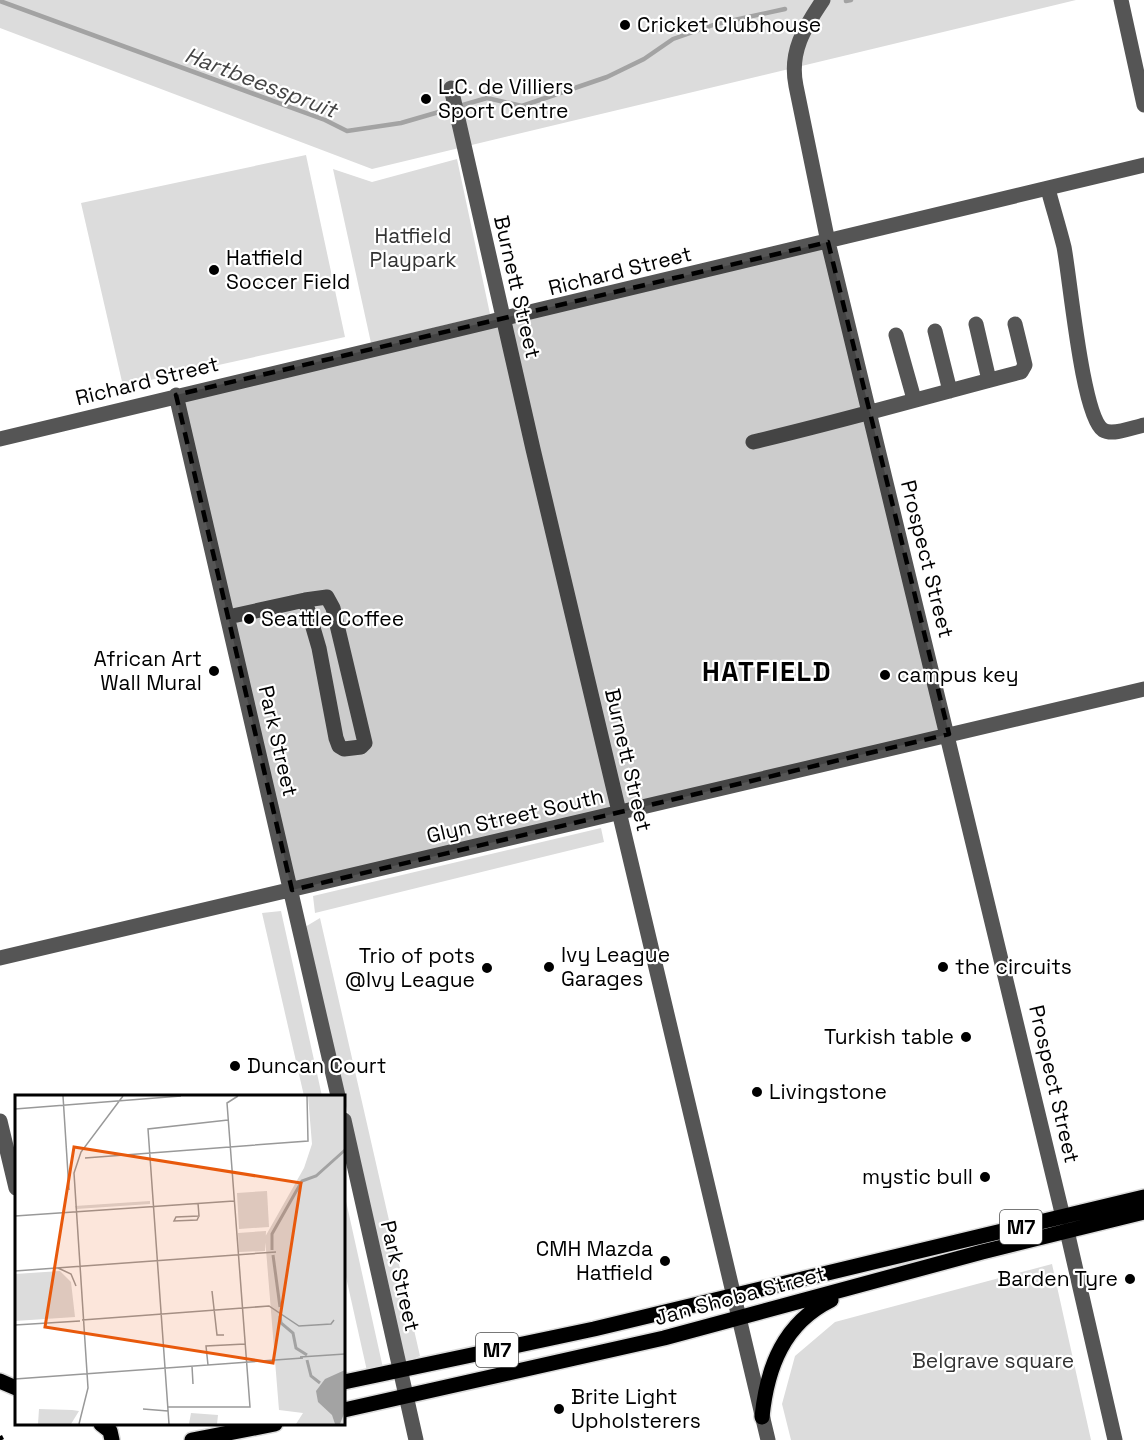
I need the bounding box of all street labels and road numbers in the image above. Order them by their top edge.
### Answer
street label: Burnett Street [488,213,547,361]
street label: Richard Street [546,240,694,301]
street label: Richard Street [73,350,221,411]
street label: Prospect Street [895,477,960,641]
street label: Park Street [253,683,304,799]
street label: Burnett Street [599,686,658,834]
street label: Glyn Street South [424,782,606,849]
street label: Prospect Street [1023,1002,1086,1166]
road number: M7 [1000,1210,1042,1244]
street label: Park Street [375,1218,426,1334]
street label: Jan Shoba Street [651,1260,828,1331]
road number: M7 [476,1333,518,1367]

